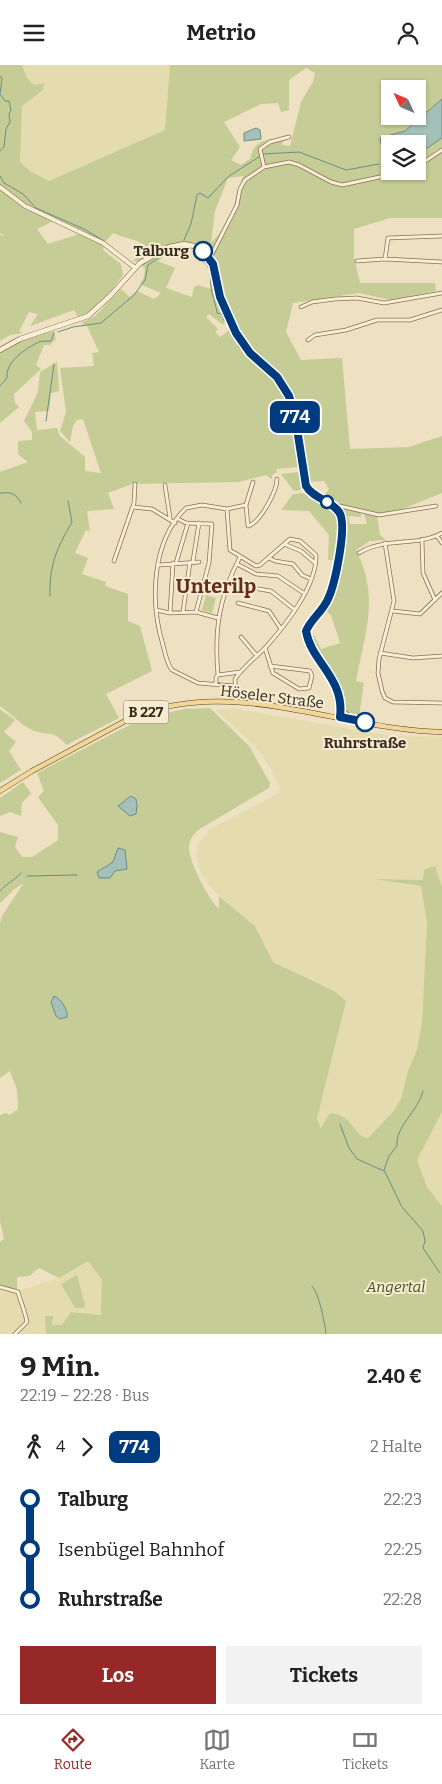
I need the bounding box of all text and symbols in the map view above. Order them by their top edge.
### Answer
icon: menu [20,19,48,47]
text: Metrio [186,19,256,46]
icon: person [394,19,422,47]
north arrow [381,80,426,125]
map controls [381,80,426,180]
button: layers [381,135,426,180]
marker: Talburg [193,241,213,261]
place label: Talburg [134,242,189,260]
line badge: 774 [266,401,324,433]
text: 774 [280,406,310,428]
unlabelled marker [320,495,334,509]
district label: Unterilp [176,574,256,598]
street label: Höseler Straße [219,682,325,712]
road number: B 227 [124,701,168,724]
marker: Ruhrstraße [355,712,375,732]
place label: Ruhrstraße [324,734,406,752]
park label: Angertal [366,1278,425,1296]
text: 9 Min. [20,1350,100,1383]
text: 2.40 € [367,1365,422,1388]
text: 22:19 – 22:28 · Bus [20,1386,149,1405]
icon: walk [20,1433,48,1461]
icon: forward [73,1433,101,1461]
text: 774 [119,1436,150,1458]
text: 4 [56,1437,65,1456]
text: 2 Halte [370,1437,422,1456]
text: Talburg [58,1488,128,1511]
text: 22:23 [383,1490,422,1509]
text: Isenbügel Bahnhof [58,1538,224,1561]
text: 22:25 [384,1540,422,1559]
text: Ruhrstraße [58,1588,163,1611]
text: 22:28 [383,1590,422,1609]
button: Los [20,1646,216,1704]
button: Tickets [226,1646,422,1704]
tab: Route [54,1726,92,1773]
tab: Karte [199,1726,235,1773]
tab: Tickets [343,1726,388,1773]

